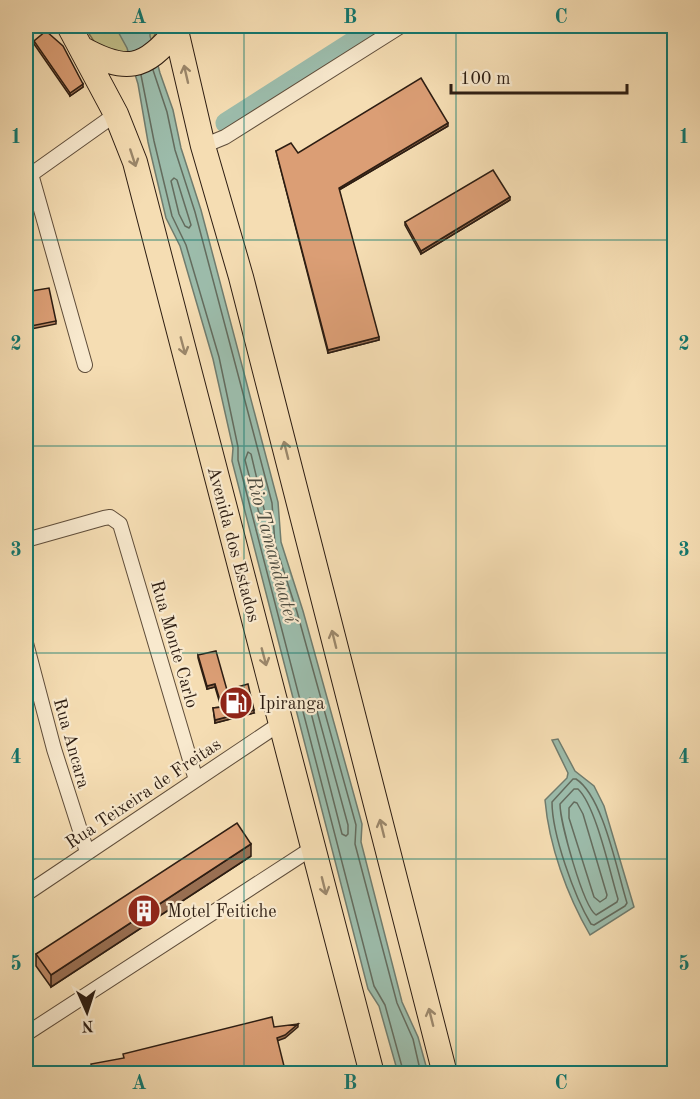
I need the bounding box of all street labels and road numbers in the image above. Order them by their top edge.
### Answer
street label: Avenida dos Estados [204,465,263,624]
street label: Rua Monte Carlo [147,578,201,710]
street label: Rua Ancara [50,696,93,791]
street label: Rua Teixeira de Freitas [63,735,225,852]

